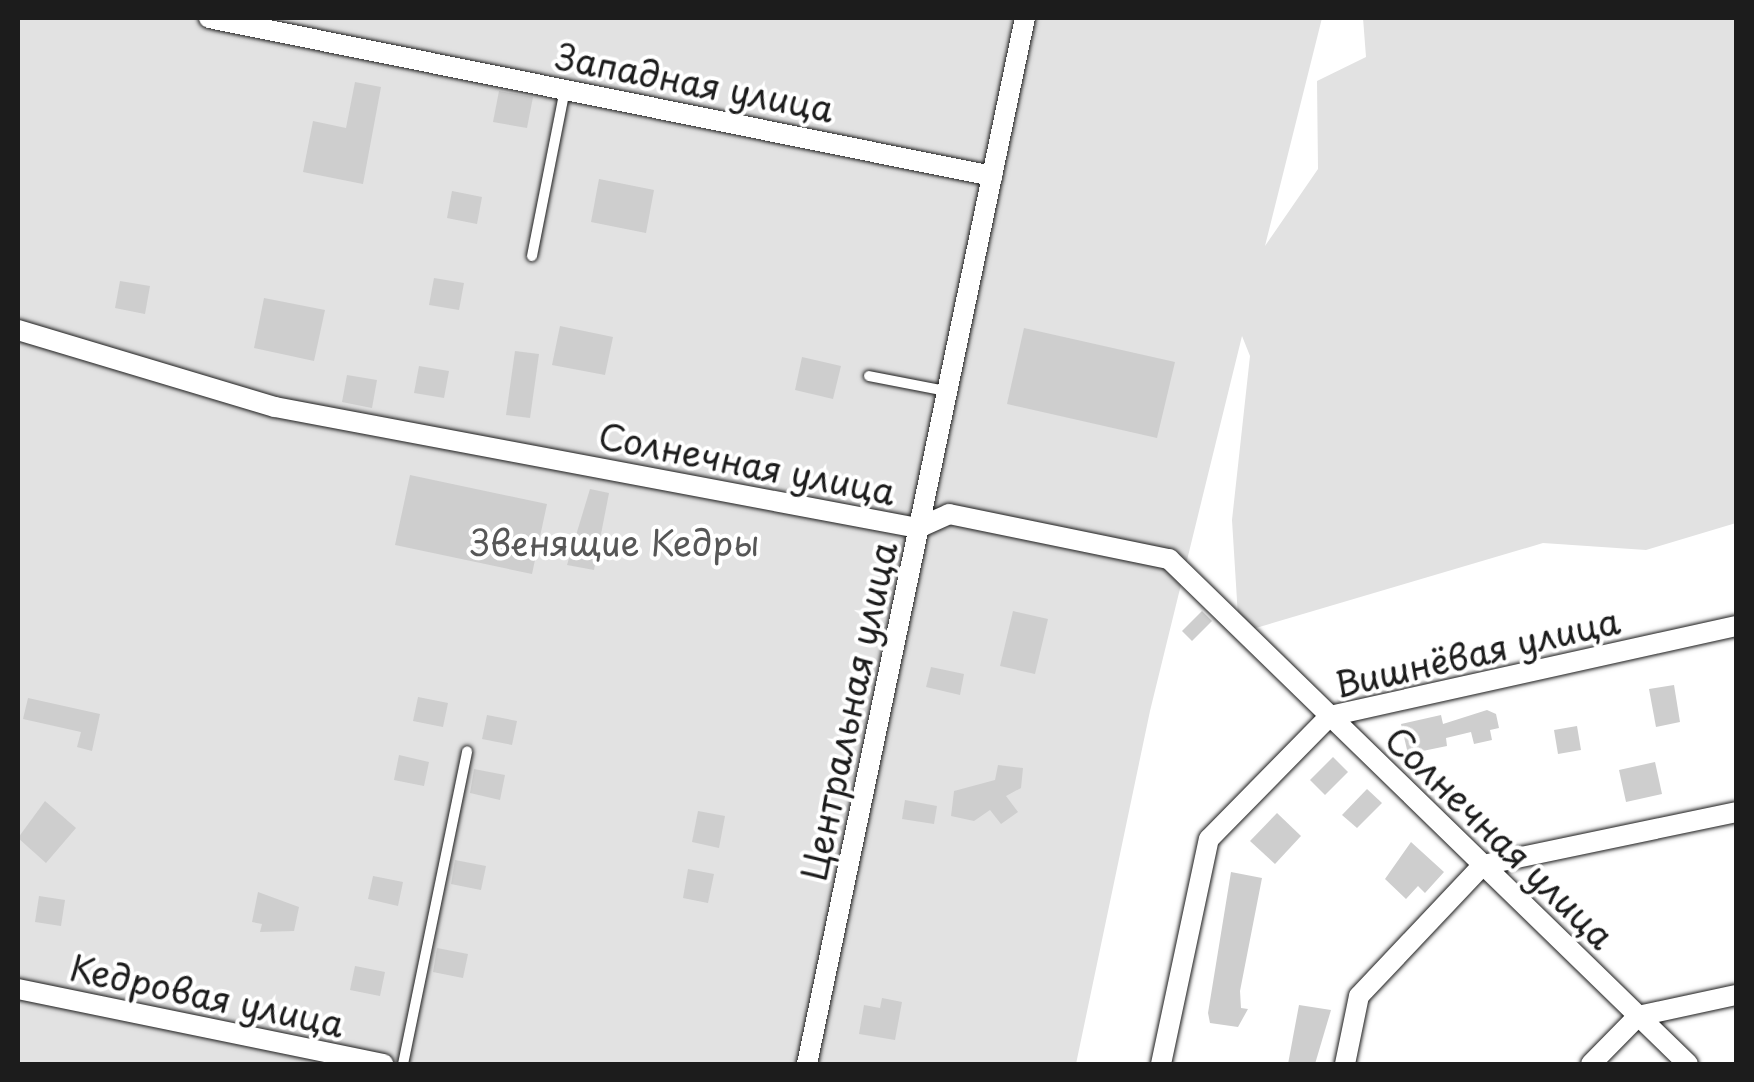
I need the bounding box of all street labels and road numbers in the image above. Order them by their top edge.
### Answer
street label: Западная улица [552,34,838,130]
street label: Солнечная улица [594,413,900,513]
street label: Центральная улица [792,538,904,884]
street label: Вишнёвая улица [1329,599,1625,705]
street label: Солнечная улица [1376,717,1624,957]
street label: Кедровая улица [66,945,348,1045]

